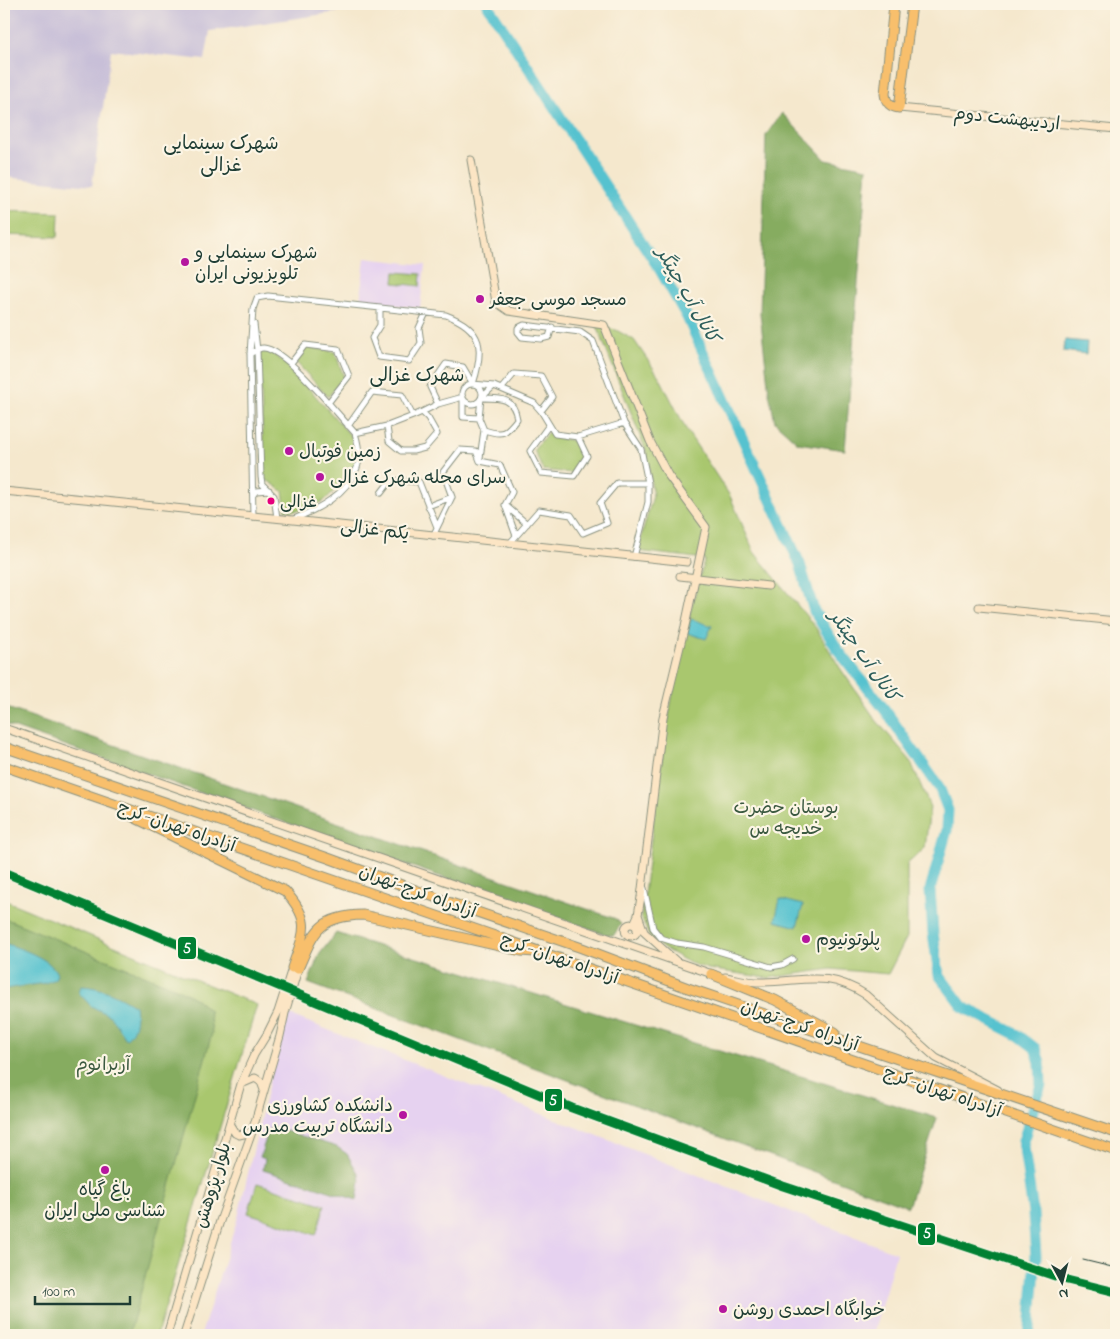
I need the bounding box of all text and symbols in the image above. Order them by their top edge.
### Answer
street label: اردیبهشت دوم [952,101,1061,138]
district label: شهرک سینمایی غزالی [163,131,279,180]
place label: شهرک سینمایی و تلویزیونی ایران [193,241,317,288]
water label: کانال آب چیتگر [647,241,727,352]
marker: شهرک سینمایی و تلویزیونی ایران [179,256,191,268]
place label: مسجد موسی جعفر [488,288,627,314]
marker: مسجد موسی جعفر [474,293,486,305]
district label: شهرک غزالی [369,363,465,390]
place label: زمین فوتبال [299,440,381,466]
marker: زمین فوتبال [283,445,295,457]
place label: سرای محله شهرک غزالی [330,466,506,492]
marker: سرای محله شهرک غزالی [314,471,326,483]
place label: غزالی [280,490,317,515]
marker: غزالی [266,496,276,506]
street label: یکم غزالی [339,514,411,548]
water label: کانال آب چیتگر [820,603,907,711]
street label: آزادراه تهران-کرج [114,796,240,861]
park label: بوستان حضرت خدیجه س [733,796,839,843]
street label: آزادراه کرج-تهران [355,860,481,927]
street label: آزادراه تهران-کرج [497,928,623,993]
place label: پلوتونیوم [816,928,880,954]
marker: پلوتونیوم [800,933,812,945]
line badge: 5 [177,936,197,960]
text: 5 [183,939,191,960]
street label: آزادراه کرج-تهران [737,995,863,1060]
park label: آربرانوم [76,1053,132,1079]
street label: آزادراه تهران-کرج [880,1061,1006,1126]
line badge: 5 [544,1088,563,1112]
text: 5 [549,1091,557,1112]
place label: دانشکده کشاورزی دانشگاه تربیت مدرس [243,1094,393,1141]
marker: دانشکده کشاورزی دانشگاه تربیت مدرس [397,1109,409,1121]
street label: بلوار پژوهش [189,1140,239,1232]
marker: باغ گیاه‌ شناسی ملی ایران [99,1164,111,1176]
place label: باغ گیاه‌ شناسی ملی ایران [44,1178,166,1225]
line badge: 5 [917,1222,936,1246]
text: 5 [923,1224,931,1245]
north arrow [1038,1256,1088,1306]
scale bar [35,1274,130,1306]
text: 100 m [42,1281,75,1303]
text: N [1057,1282,1069,1304]
place label: خوابگاه احمدی روشن [733,1298,885,1324]
marker: خوابگاه احمدی روشن [717,1303,729,1315]

